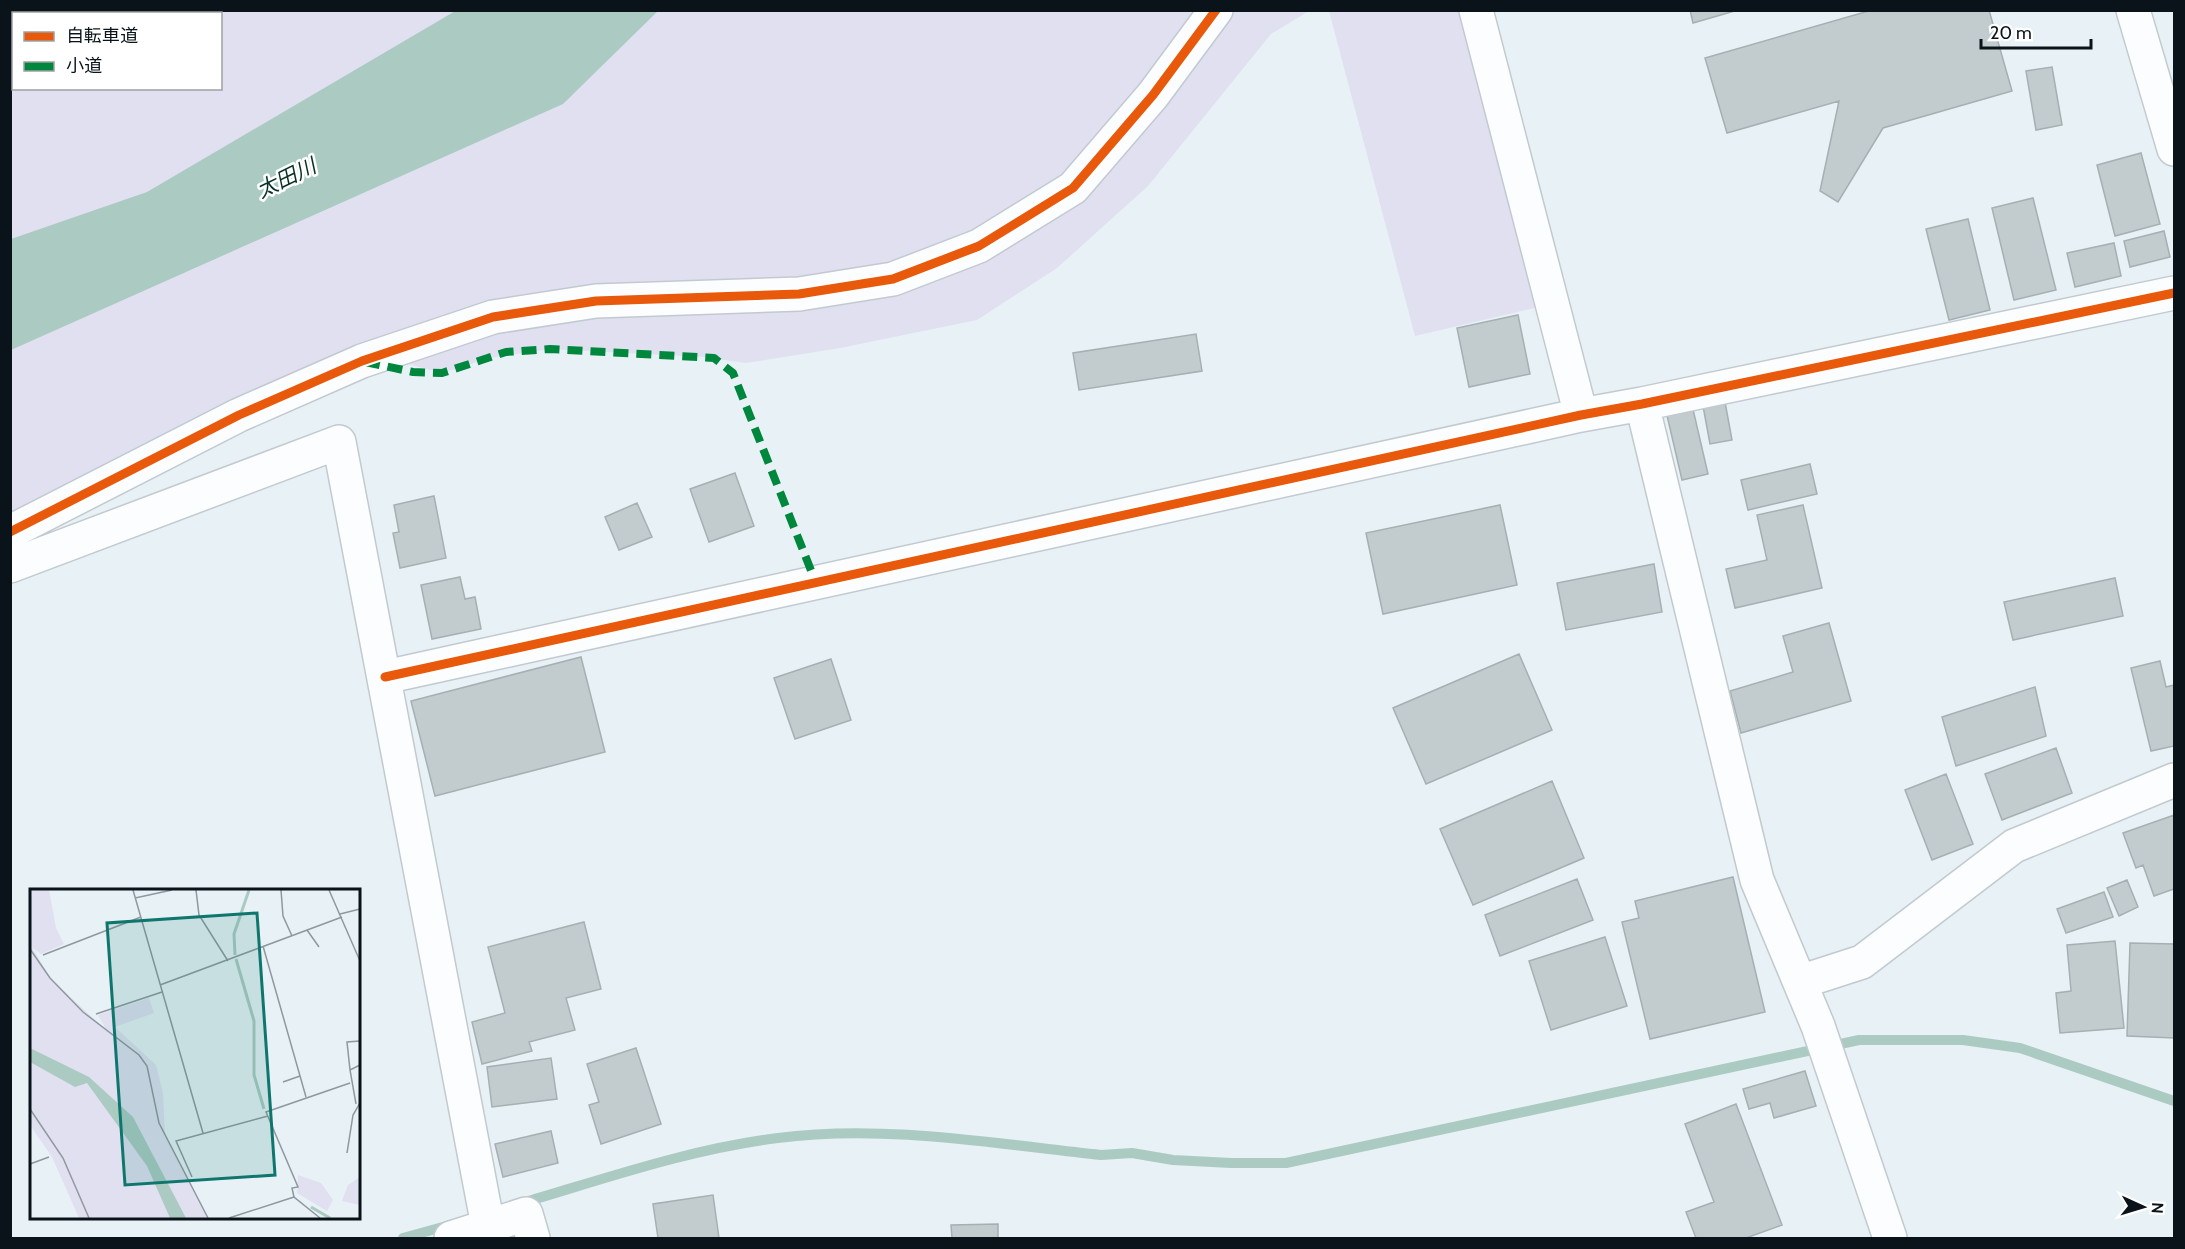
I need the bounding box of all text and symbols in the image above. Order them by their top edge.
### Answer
legend [12,12,222,90]
scale bar [1981,12,2090,50]
text: 20 m [1990,22,2032,44]
text: 自転車道 [66,25,138,47]
text: 小道 [66,55,102,77]
water label: 太田川 [252,152,322,203]
inset map [30,889,360,1219]
north arrow [2113,1177,2173,1237]
text: N [2148,1202,2167,1214]

